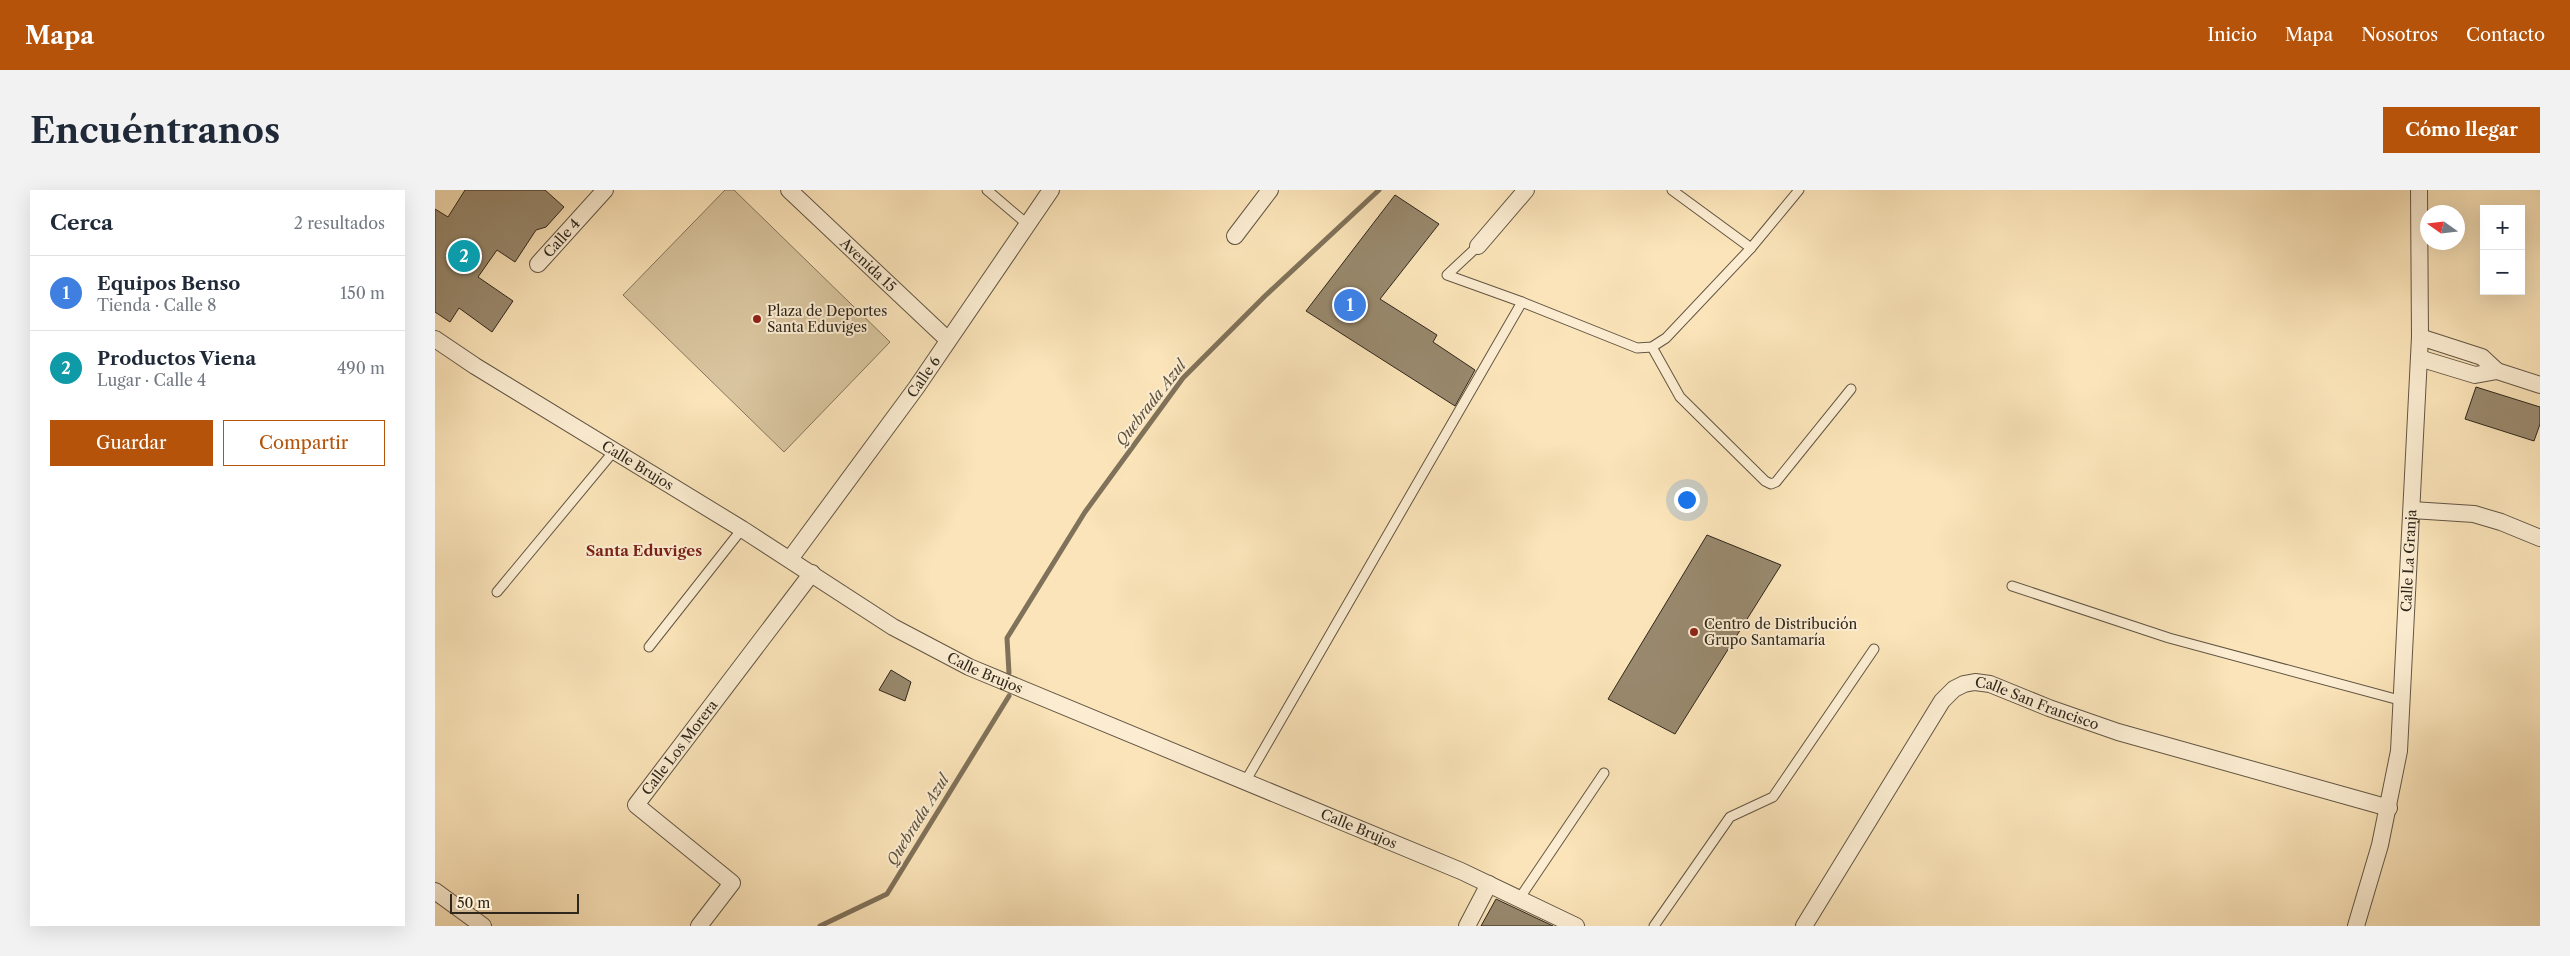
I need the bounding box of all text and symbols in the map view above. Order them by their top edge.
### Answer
text: Mapa [25,21,94,50]
text: Inicio [2208,24,2257,46]
text: Mapa [2285,24,2333,46]
text: Nosotros [2361,24,2438,46]
text: Contacto [2466,24,2545,46]
button: Cómo llegar [2383,107,2540,153]
text: Encuéntranos [30,109,280,152]
north arrow [2420,205,2465,250]
map controls [2480,205,2525,295]
button: + [2480,205,2525,250]
text: Cerca [50,210,113,235]
text: 2 resultados [294,213,385,233]
street label: Calle 4 [539,215,584,261]
street label: Avenida 15 [836,233,900,296]
pin: 2 [448,237,480,275]
button: − [2480,250,2525,295]
text: Equipos Benso [97,272,240,295]
text: 1 [62,283,70,303]
text: 150 m [340,283,385,303]
pin: 1 [1334,286,1366,324]
text: Tienda · Calle 8 [97,295,217,315]
place label: Plaza de Deportes Santa Eduviges [767,302,887,336]
marker: Plaza de Deportes Santa Eduviges [751,313,763,325]
text: Productos Viena [97,347,256,370]
street label: Calle 6 [903,353,944,401]
water label: Quebrada Azul [1111,354,1191,449]
text: 2 [61,358,71,378]
text: 490 m [337,358,385,378]
text: Lugar · Calle 4 [97,370,206,390]
button: Guardar [50,420,213,466]
button: Compartir [223,420,385,466]
street label: Calle Brujos [599,437,677,494]
your location [1674,487,1700,513]
street label: Calle La Granja [2397,508,2420,612]
district label: Santa Eduviges [586,541,702,560]
place label: Centro de Distribución Grupo Santamaría [1704,615,1857,649]
marker: Centro de Distribución Grupo Santamaría [1688,626,1700,638]
street label: Calle Brujos [944,648,1026,697]
street label: Calle San Francisco [1974,673,2101,734]
street label: Calle Los Morera [638,696,722,799]
water label: Quebrada Azul [882,769,954,869]
street label: Calle Brujos [1318,805,1400,852]
scale bar [450,891,579,914]
text: 50 m [457,894,490,912]

